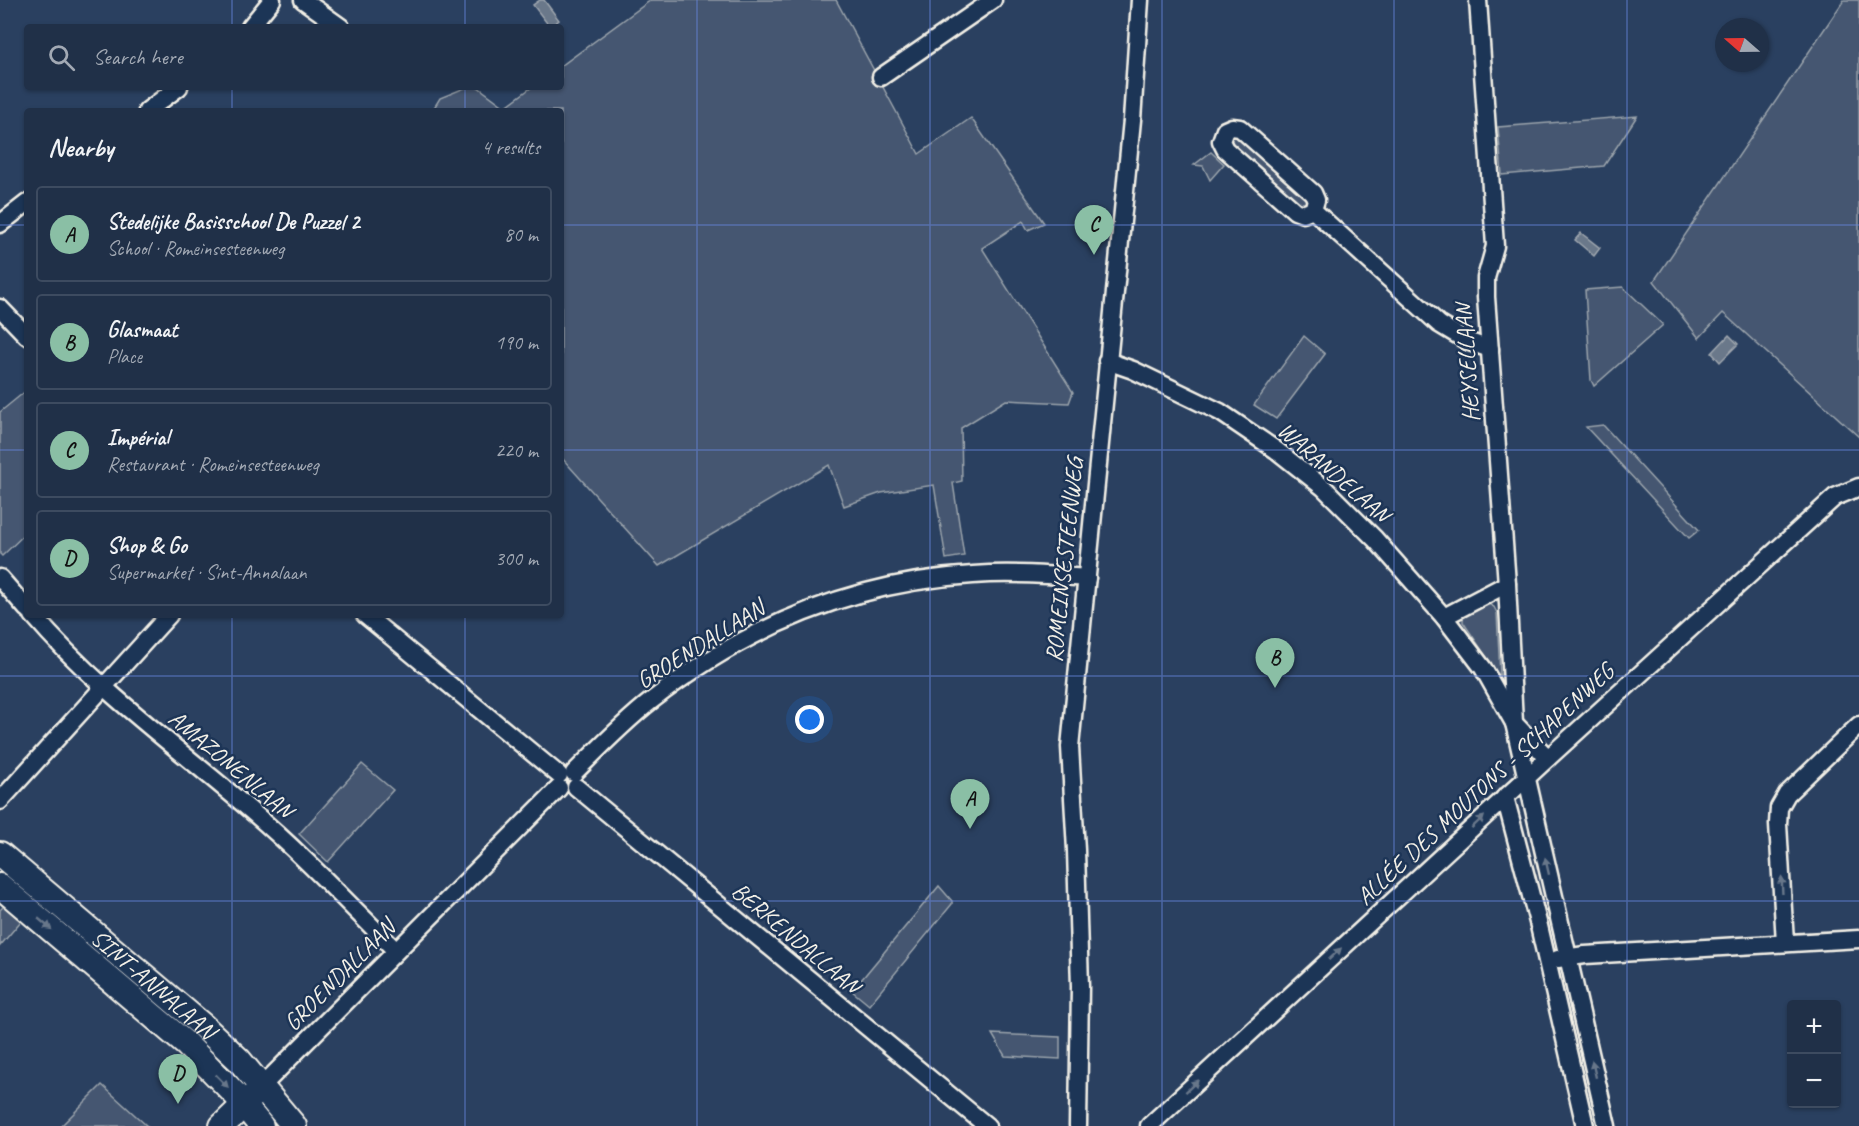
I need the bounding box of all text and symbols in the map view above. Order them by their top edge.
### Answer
north arrow [1715,18,1769,72]
search box [24,24,564,90]
icon: search [45,41,78,74]
text: Search here [93,43,183,71]
text: Nearby [48,131,113,164]
text: 4 results [481,135,540,160]
pin: C [1074,206,1114,255]
text: Stedelijke Basisschool De Puzzel 2 [107,208,360,236]
text: A [64,222,75,247]
text: 80 m [504,222,538,247]
text: School · Romeinsesteenweg [107,236,284,261]
street label: HEYSELLAAN [1448,300,1486,423]
text: Glasmaat [107,316,178,344]
text: B [64,330,75,355]
text: 190 m [495,330,538,355]
text: Place [107,344,142,369]
street label: WARANDELAAN [1272,415,1399,531]
text: Impérial [107,424,169,452]
text: C [65,438,74,463]
text: 220 m [495,438,538,463]
text: Restaurant · Romeinsesteenweg [107,452,319,477]
street label: ROMEINSESTEENWEG [1038,453,1090,664]
text: Shop & Go [107,532,187,560]
text: D [64,546,75,571]
text: 300 m [495,546,538,571]
text: Supermarket · Sint-Annalaan [107,560,307,585]
street label: GROENDALLAAN [631,591,772,695]
pin: B [1256,638,1294,688]
street label: ALLÉE DES MOUTONS - SCHAPENWEG [1350,655,1622,911]
street label: AMAZONENLAAN [163,703,302,827]
your location [795,705,824,734]
pin: A [950,780,990,829]
one-way arrow [1471,815,1486,829]
one-way arrow [1541,856,1551,875]
one-way arrow [1777,875,1787,894]
street label: BERKENDALLAAN [726,876,869,1003]
street label: GROENDALLAAN [277,911,403,1037]
one-way arrow [37,917,52,930]
street label: SINT-ANNALAAN [85,923,225,1048]
one-way arrow [1327,948,1342,961]
map controls [1787,1000,1841,1108]
button: + [1787,1000,1841,1054]
pin: D [158,1054,198,1104]
button: − [1787,1054,1841,1108]
one-way arrow [1589,1059,1598,1078]
one-way arrow [215,1073,229,1088]
one-way arrow [1184,1080,1199,1093]

